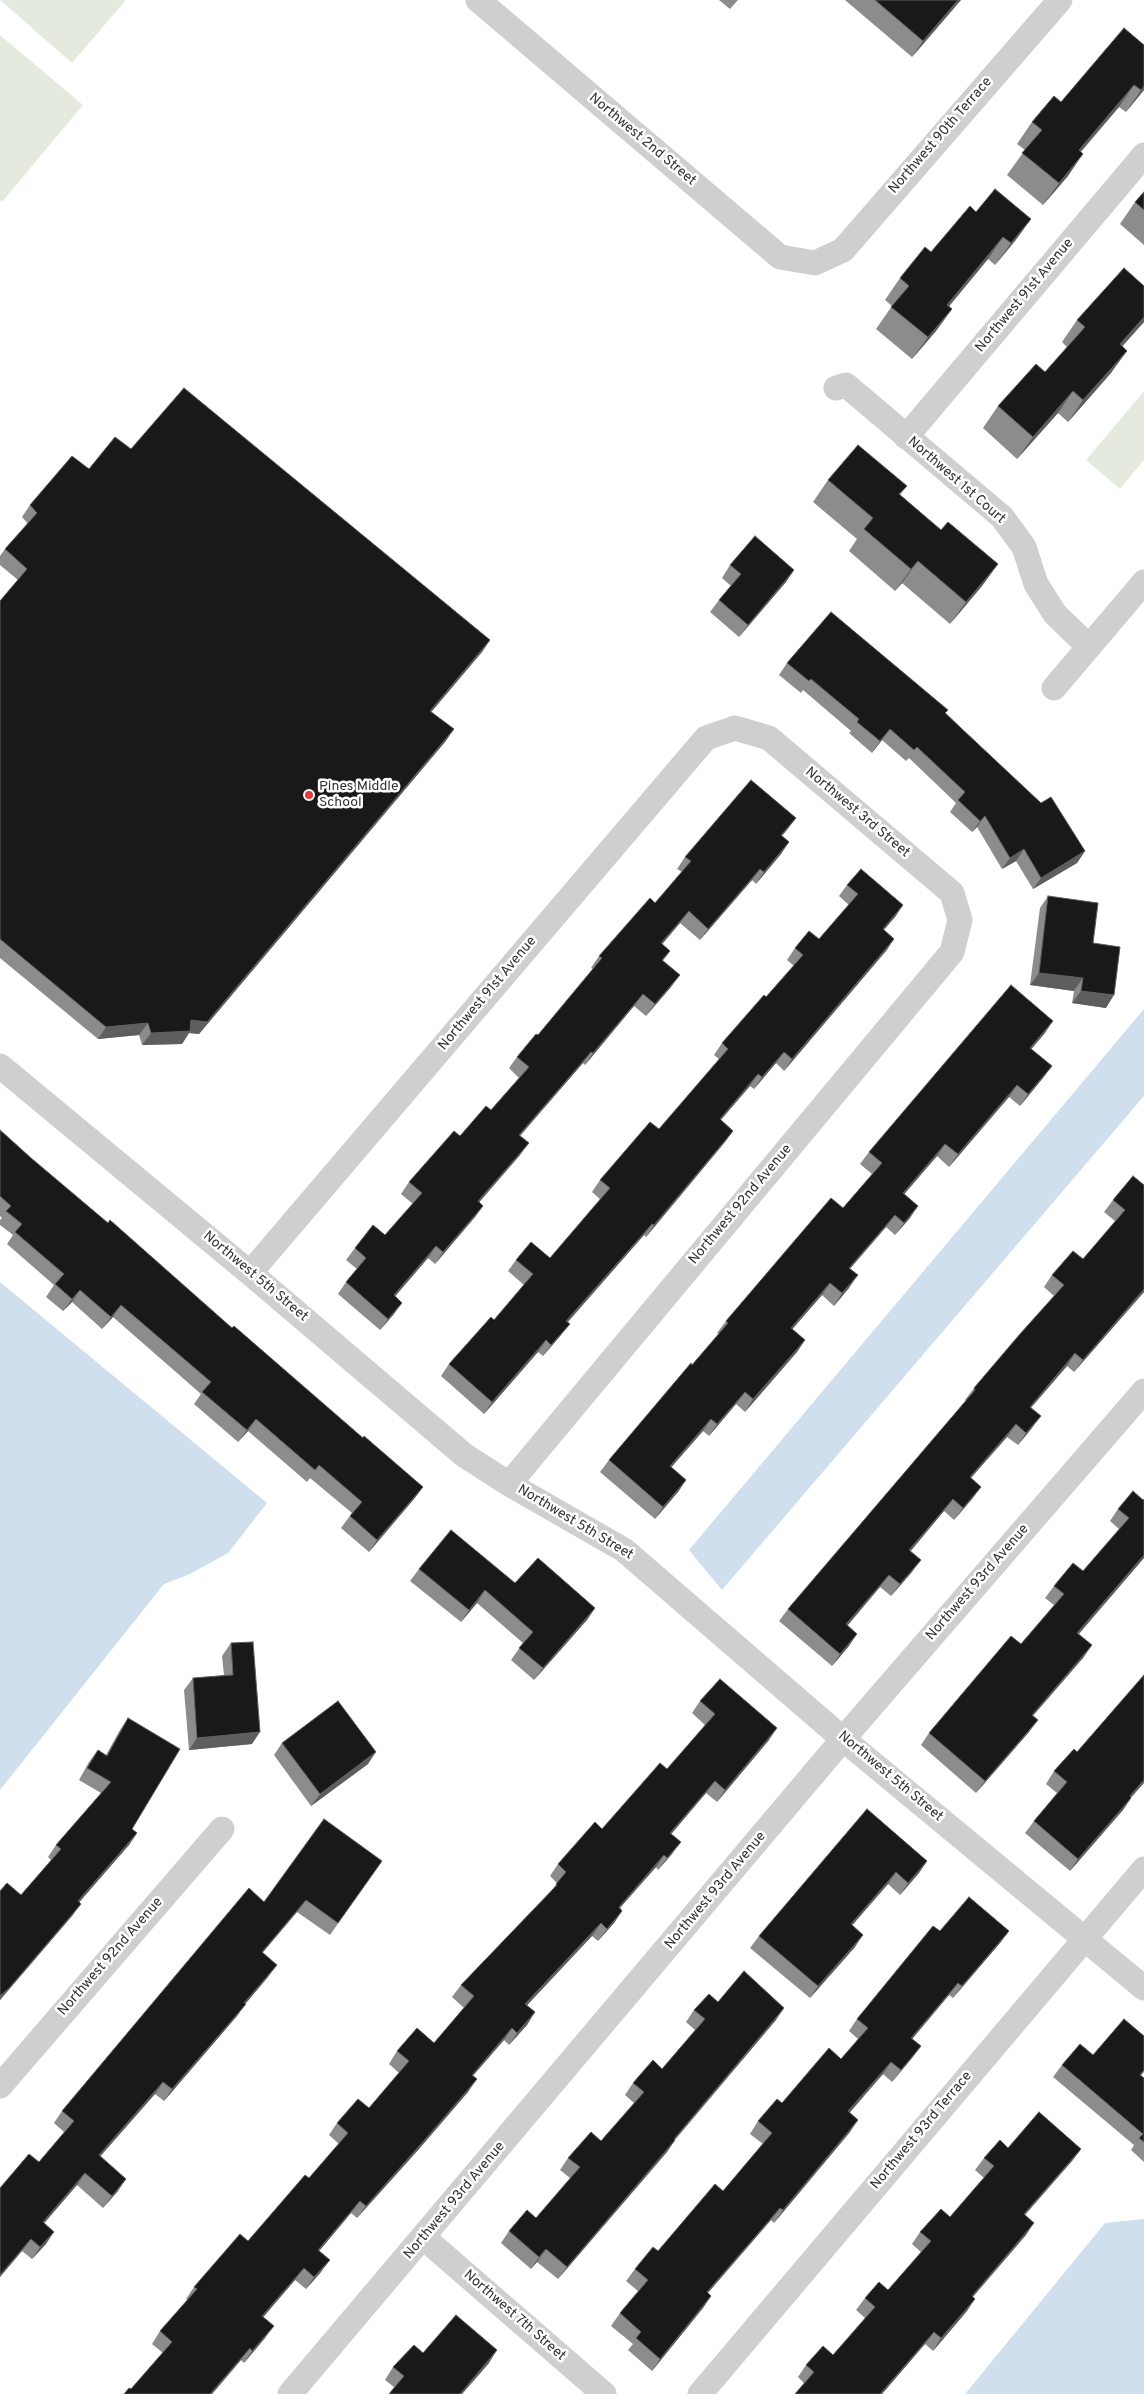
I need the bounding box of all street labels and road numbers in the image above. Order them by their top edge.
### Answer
street label: Northwest 90th Terrace [886,74,996,198]
street label: Northwest 2nd Street [585,90,699,190]
street label: Northwest 91st Avenue [972,236,1078,356]
street label: Northwest 1st Court [904,434,1008,528]
street label: Northwest 3rd Street [801,764,913,862]
street label: Northwest 91st Avenue [435,934,541,1054]
street label: Northwest 92nd Avenue [686,1142,796,1268]
street label: Northwest 5th Street [199,1228,311,1326]
street label: Northwest 5th Street [514,1482,636,1564]
street label: Northwest 93rd Avenue [923,1522,1033,1644]
street label: Northwest 5th Street [834,1728,946,1826]
street label: Northwest 93rd Avenue [662,1829,770,1953]
street label: Northwest 92nd Avenue [55,1894,167,2020]
street label: Northwest 93rd Terrace [868,2069,976,2193]
street label: Northwest 93rd Avenue [401,2139,509,2263]
street label: Northwest 7th Street [459,2267,569,2365]

